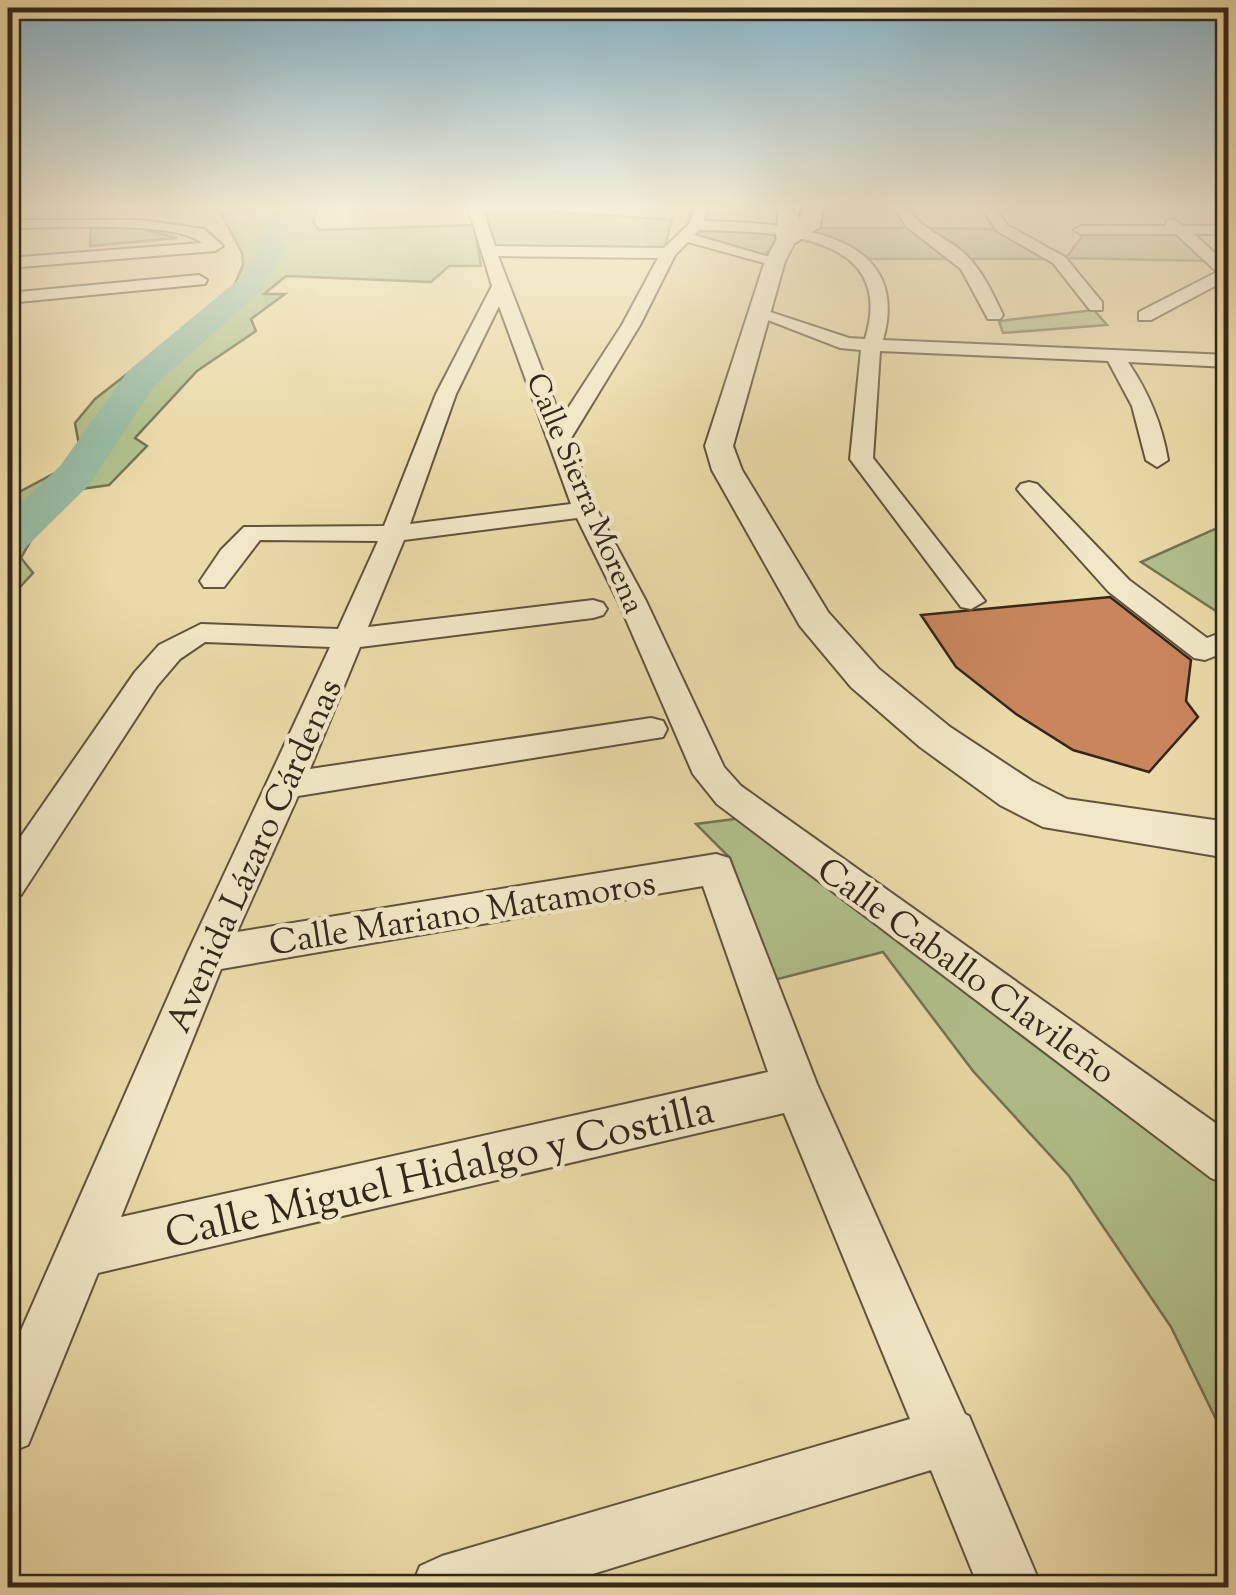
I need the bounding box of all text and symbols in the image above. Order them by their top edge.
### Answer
street label: Calle Sierra Morena [514,367,654,621]
street label: Avenida Lázaro Cárdenas [155,671,357,1042]
street label: Calle Caballo Clavileño [805,847,1125,1099]
street label: Calle Mariano Matamoros [266,860,659,971]
street label: Calle Miguel Hidalgo y Costilla [160,1082,721,1267]

